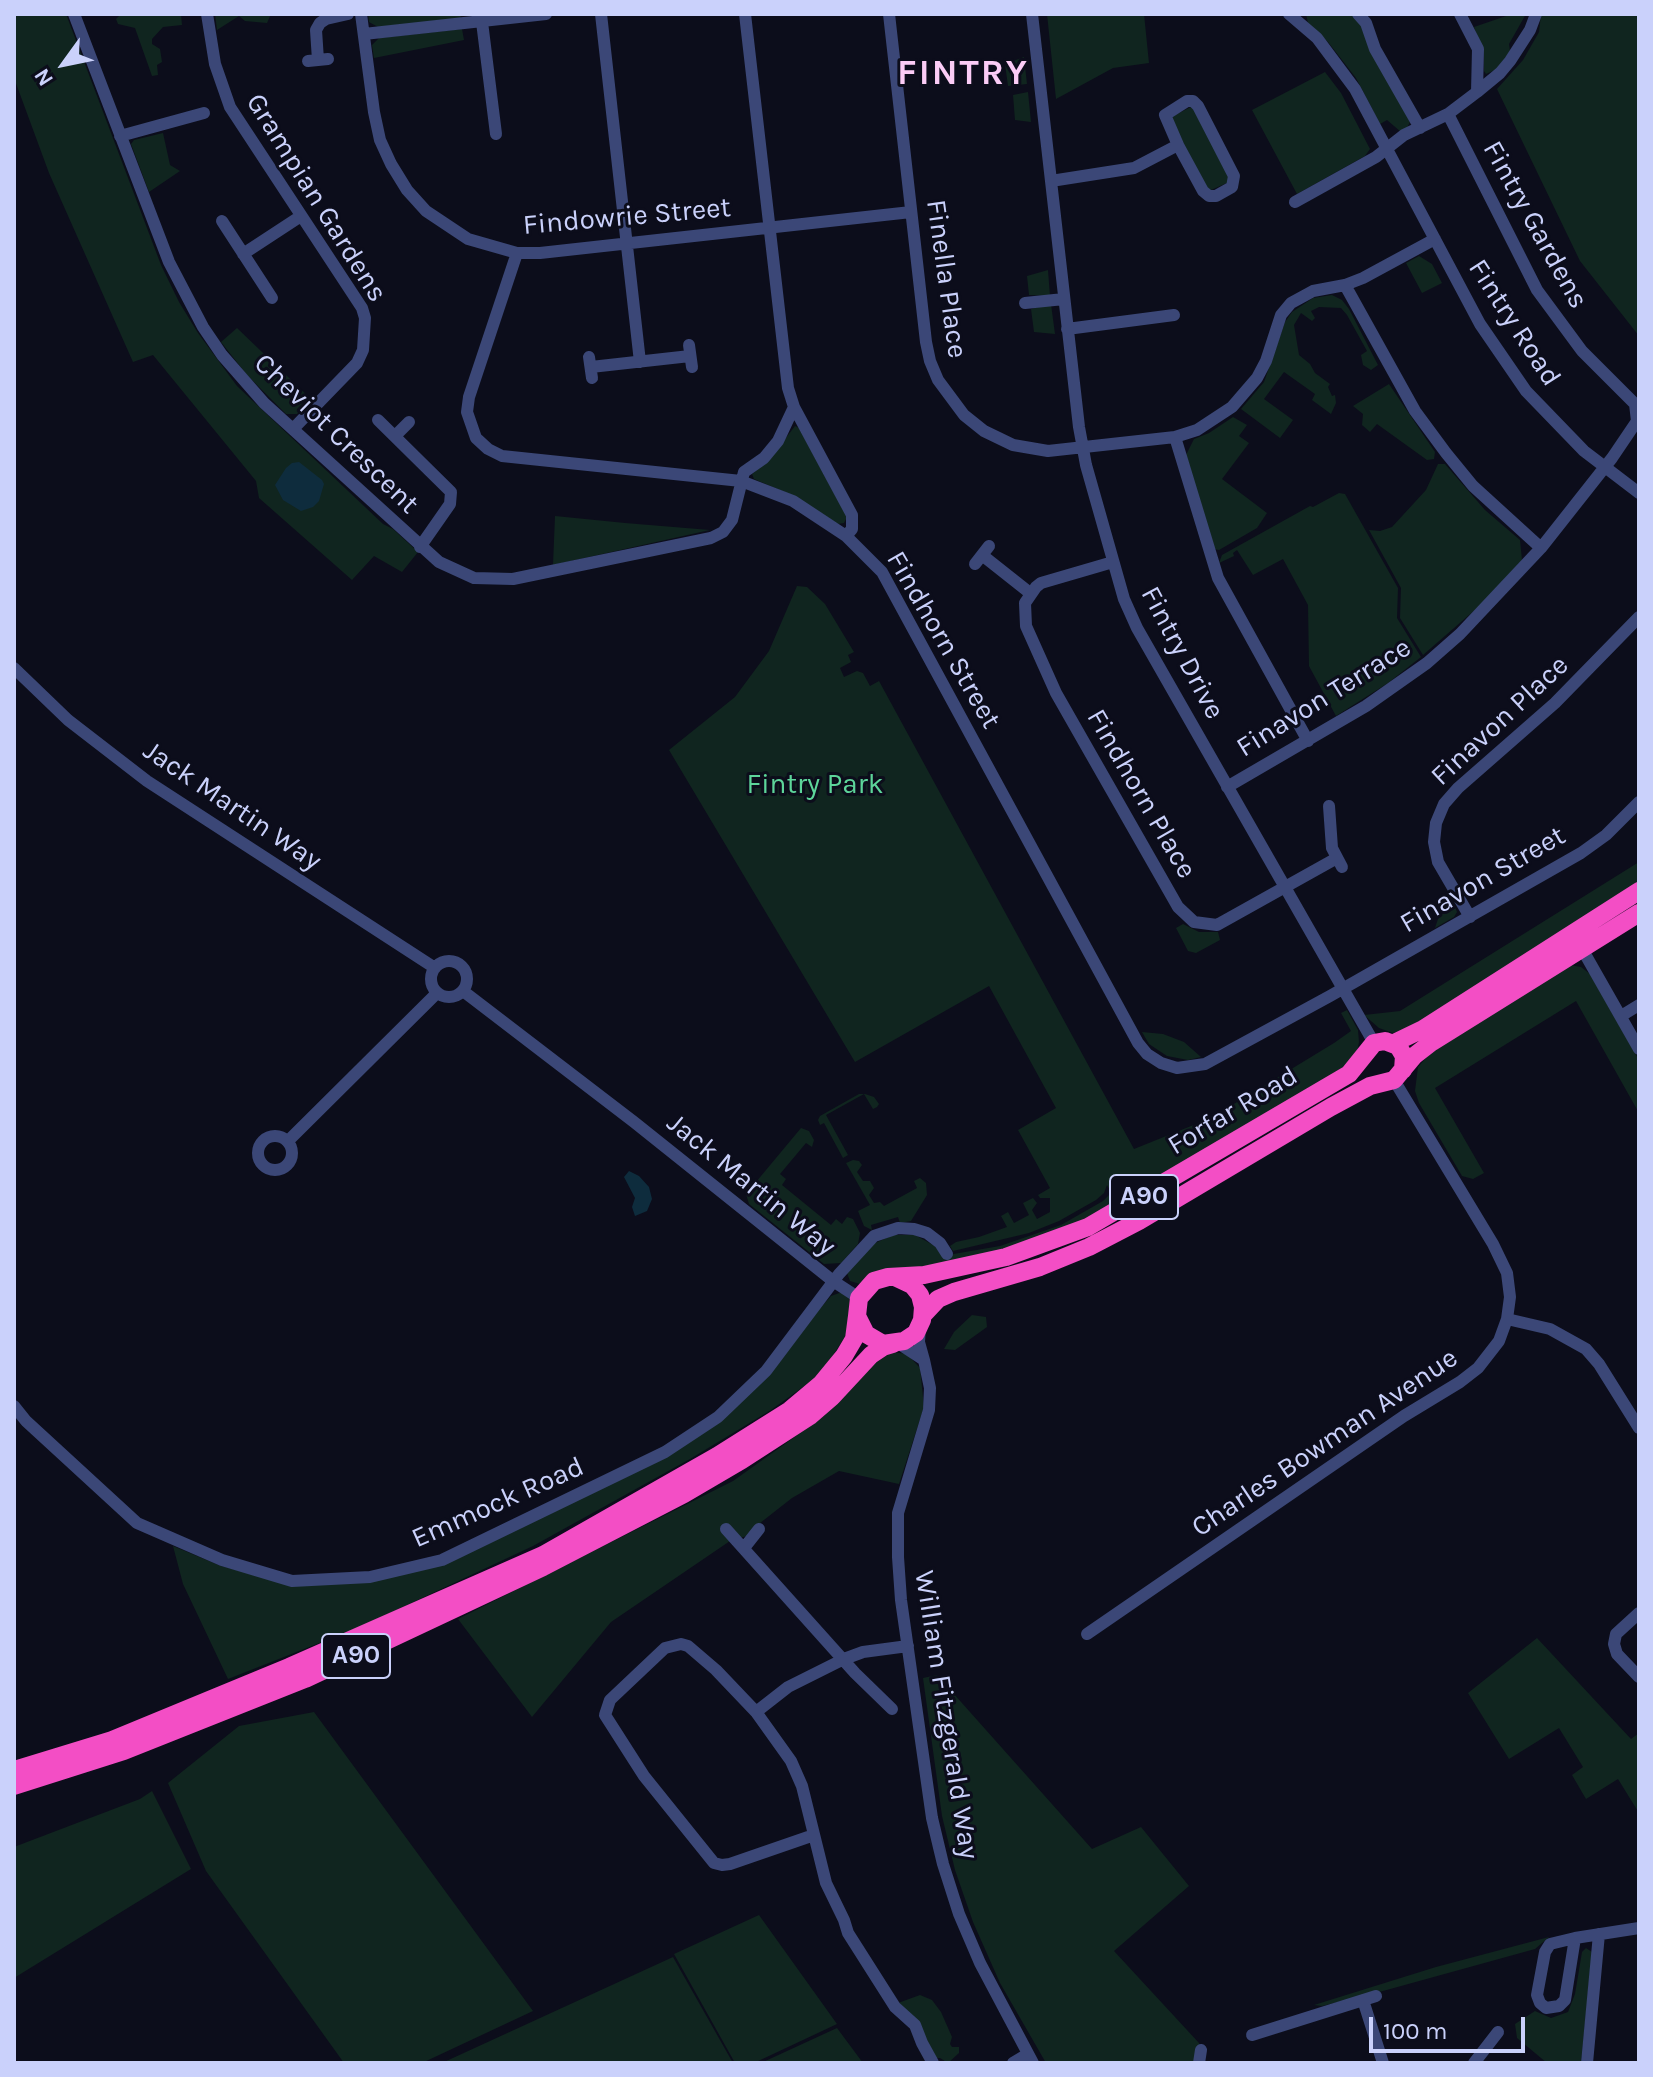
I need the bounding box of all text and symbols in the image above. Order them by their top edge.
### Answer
north arrow [24,24,104,104]
district label: FINTRY [897,52,1029,96]
text: N [29,63,59,91]
street label: Grampian Gardens [238,88,394,308]
street label: Fintry Gardens [1475,135,1595,315]
street label: Findowrie Street [522,191,732,243]
street label: Finella Place [918,198,974,360]
street label: Fintry Road [1461,253,1567,393]
street label: Cheviot Crescent [247,347,425,521]
street label: Findhorn Street [879,545,1007,735]
street label: Fintry Drive [1133,581,1231,725]
street label: Finavon Terrace [1231,631,1417,765]
street label: Finavon Place [1424,649,1576,793]
street label: Findhorn Place [1079,703,1203,885]
street label: Jack Martin Way [136,734,328,878]
park label: Fintry Park [746,768,884,802]
street label: Finavon Street [1394,819,1572,941]
street label: Forfar Road [1162,1059,1304,1163]
street label: Jack Martin Way [660,1107,842,1263]
road number: A90 [1110,1175,1178,1219]
street label: Charles Bowman Avenue [1186,1341,1464,1545]
street label: Emmock Road [407,1450,589,1556]
street label: William Fitzgerald Way [907,1568,985,1862]
road number: A90 [322,1634,390,1678]
scale bar [1373,2001,1529,2051]
text: 100 m [1383,2017,1448,2045]

